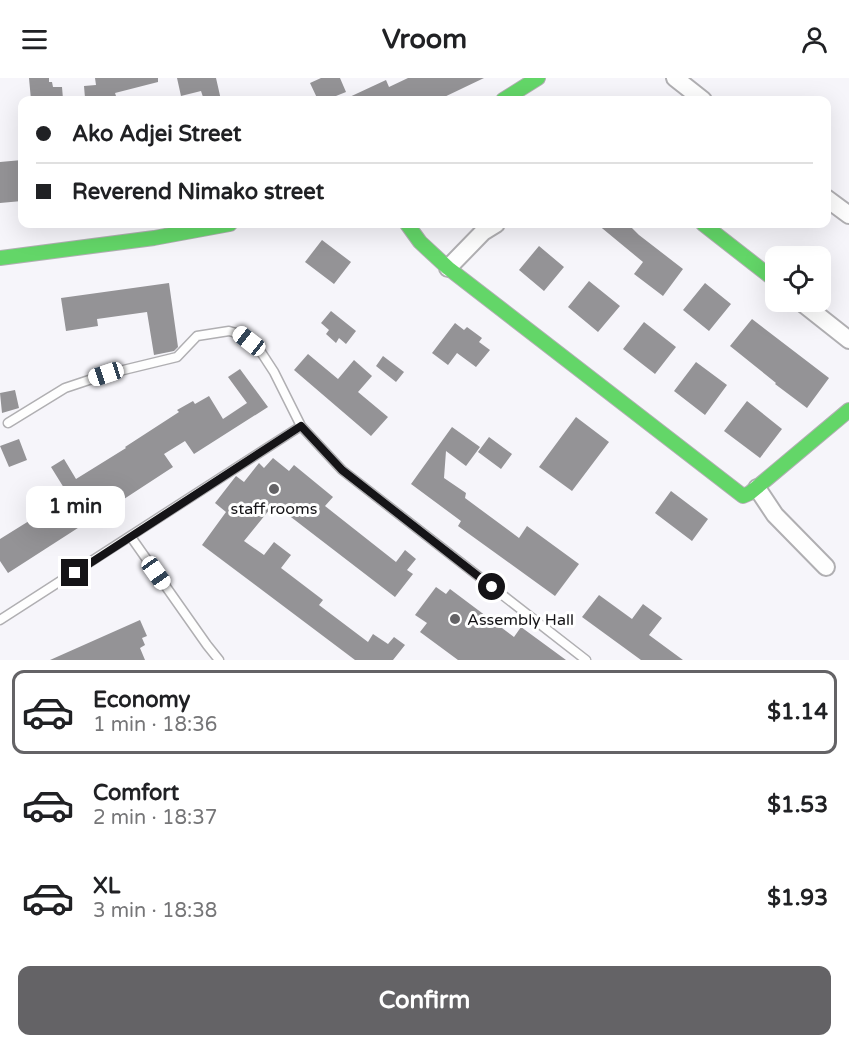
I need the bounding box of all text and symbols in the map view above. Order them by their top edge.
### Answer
icon: menu [18,23,51,56]
text: Vroom [382,23,467,56]
icon: person [798,23,831,56]
text: Ako Adjei Street [72,121,241,147]
text: Reverend Nimako street [72,179,324,205]
map controls [765,246,831,312]
button: locate [765,246,831,312]
car [229,323,269,359]
car [86,360,126,388]
marker: staff rooms [267,482,281,496]
callout: 1 min [26,486,124,528]
text: 1 min [49,495,102,519]
place label: staff rooms [231,499,317,519]
car [138,553,174,593]
route end [61,559,88,586]
route start [478,573,505,600]
place label: Assembly Hall [467,610,574,630]
marker: Assembly Hall [448,612,462,626]
icon: car [21,685,75,739]
text: Economy [93,687,190,713]
text: $1.14 [767,699,828,725]
text: 1 min · 18:36 [93,713,217,737]
icon: car [21,778,75,832]
text: Comfort [93,780,179,806]
text: $1.53 [767,792,828,818]
text: 2 min · 18:37 [93,806,217,830]
icon: car [21,871,75,925]
text: XL [93,873,120,899]
text: $1.93 [767,885,828,911]
text: 3 min · 18:38 [93,899,217,923]
button: Confirm [18,966,831,1035]

